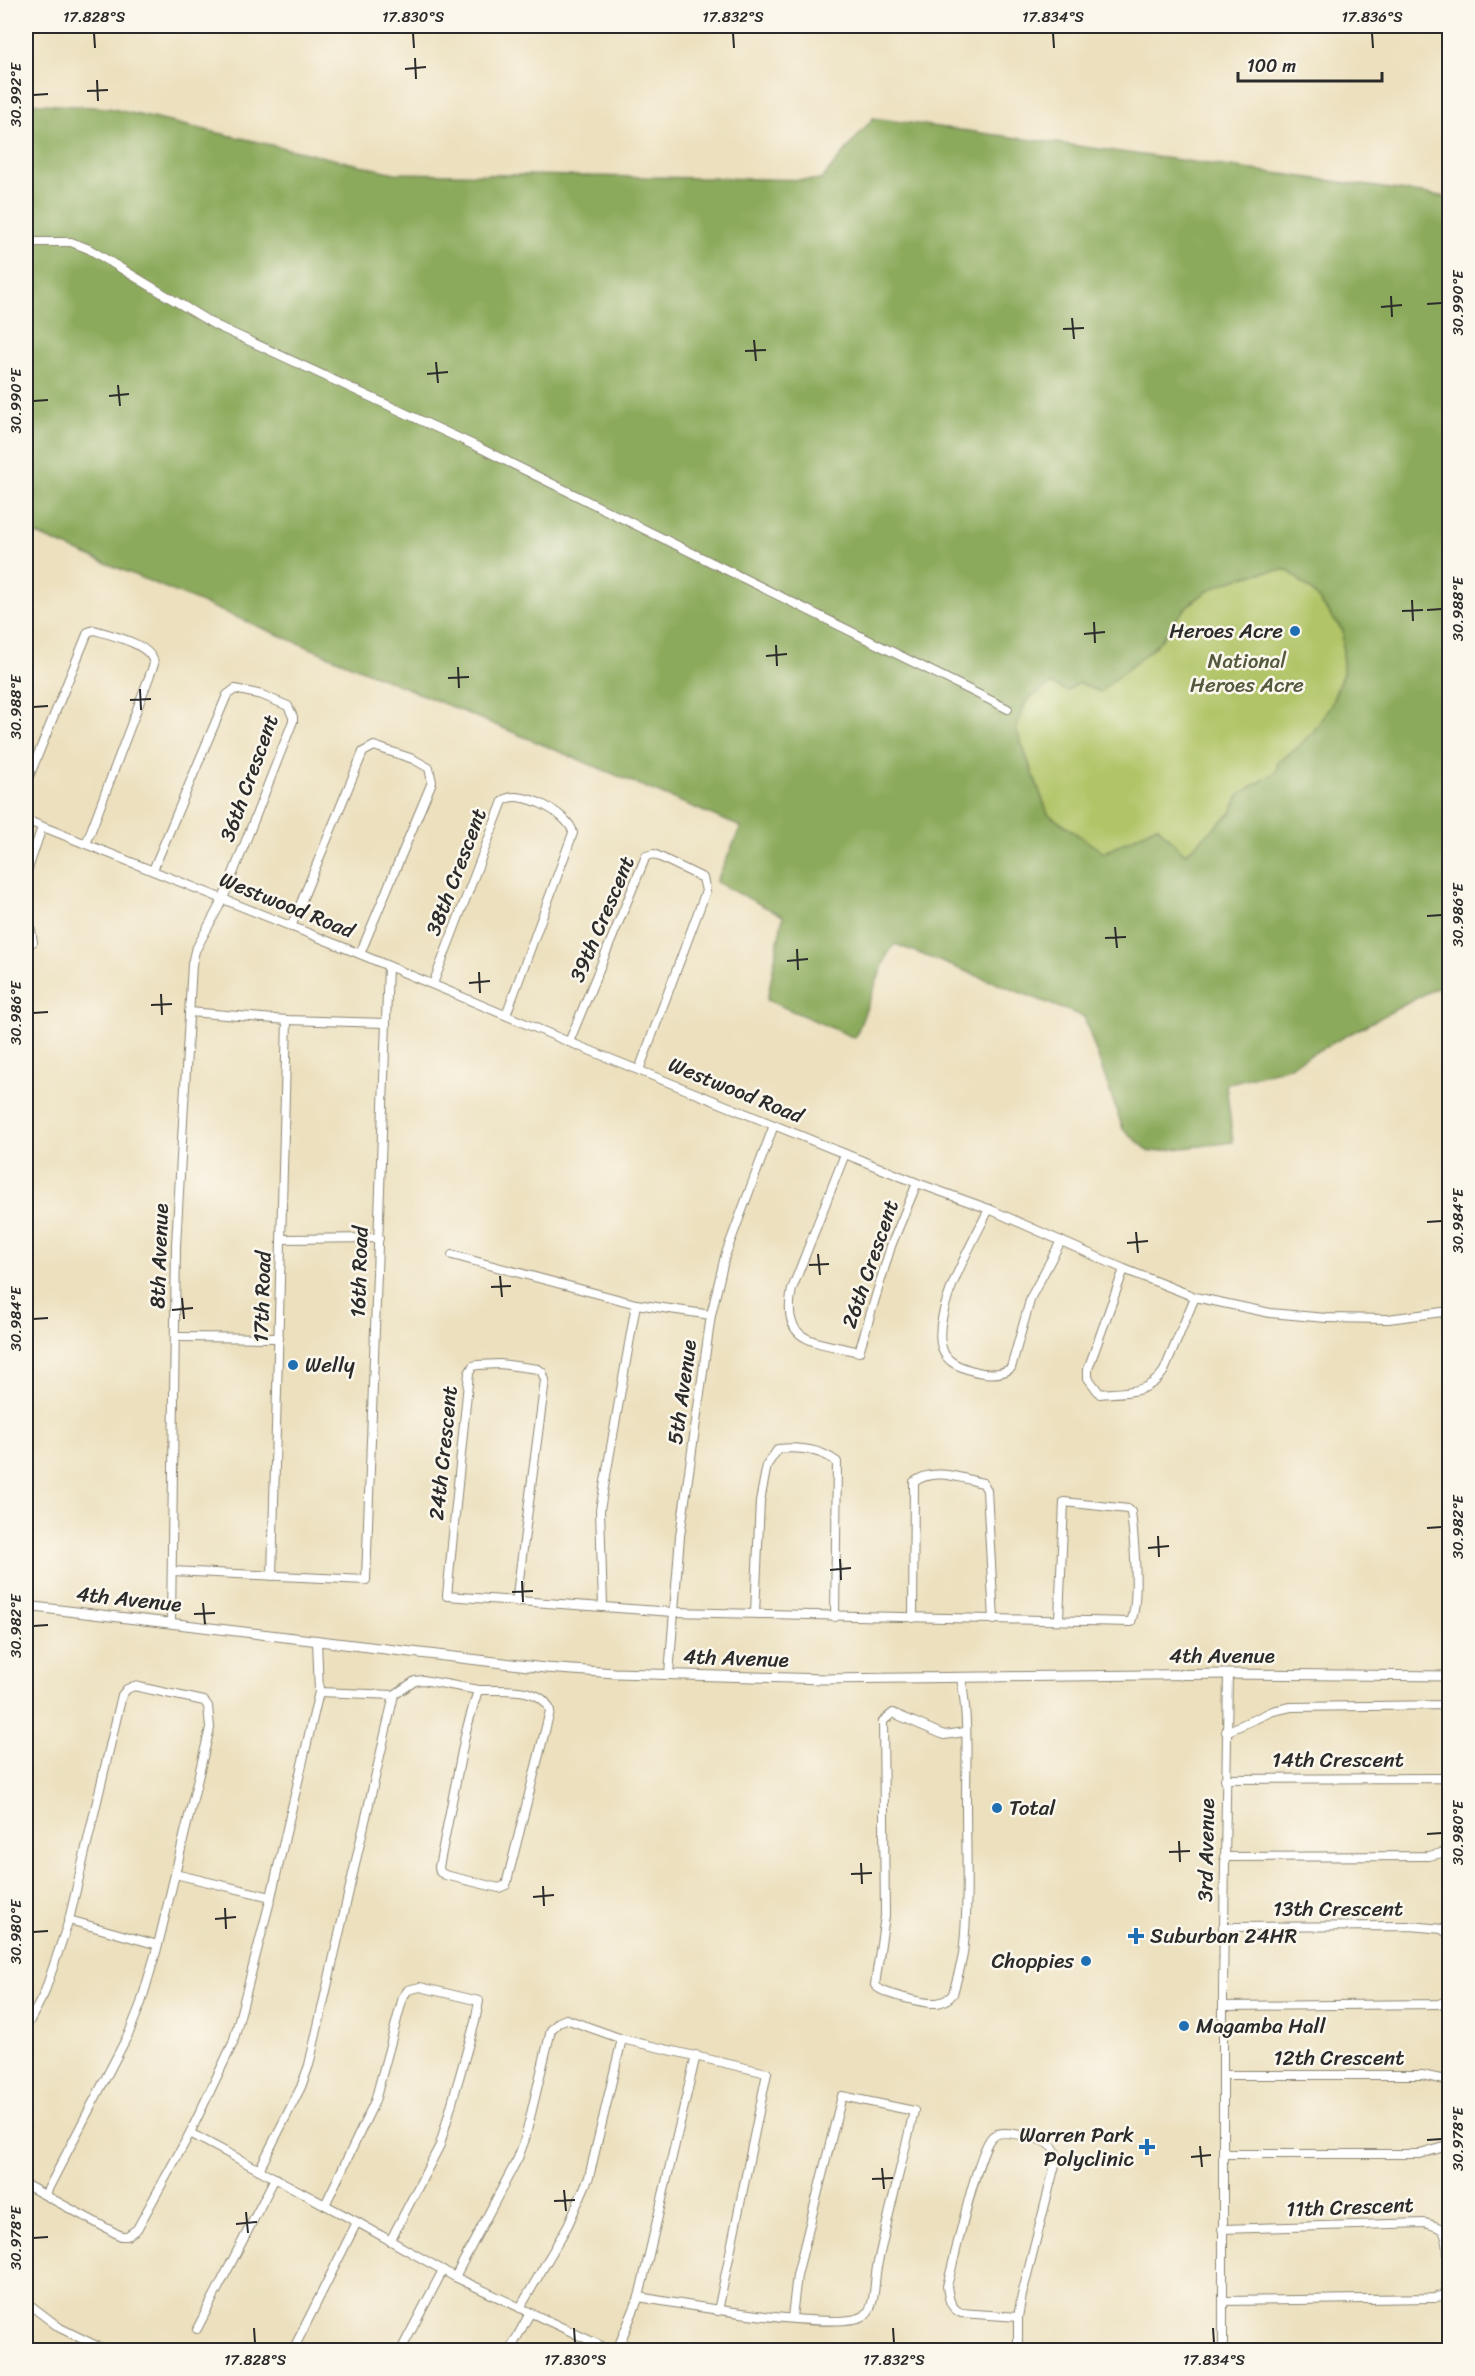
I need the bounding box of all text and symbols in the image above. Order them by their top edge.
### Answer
text: 17.828°S [63,4,126,30]
text: 17.830°S [382,4,445,30]
text: 17.832°S [702,4,764,30]
text: 17.834°S [1022,4,1085,30]
text: 17.836°S [1341,4,1403,30]
scale bar [1238,45,1382,83]
text: 100 m [1247,50,1296,82]
text: 30.992°E [3,61,29,127]
text: 30.990°E [1445,269,1471,335]
text: 30.990°E [3,367,29,433]
text: 30.988°E [1445,575,1471,641]
place label: Heroes Acre [1169,612,1283,650]
marker: Heroes Acre [1288,624,1302,638]
park label: National Heroes Acre [1190,642,1304,704]
text: 30.988°E [3,673,29,739]
street label: 36th Crescent [208,709,290,847]
street label: 38th Crescent [414,803,498,941]
street label: 39th Crescent [558,850,646,988]
street label: Westwood Road [214,861,362,950]
text: 30.986°E [1445,881,1471,947]
text: 30.986°E [3,979,29,1045]
street label: Westwood Road [663,1046,811,1135]
text: 30.984°E [1445,1187,1471,1253]
street label: 26th Crescent [830,1195,910,1333]
street label: 8th Avenue [138,1203,180,1309]
street label: 16th Road [338,1224,380,1318]
street label: 17th Road [241,1249,283,1343]
text: 30.984°E [3,1285,29,1351]
street label: 5th Avenue [656,1337,708,1447]
place label: Welly [305,1346,355,1384]
marker: Welly [286,1358,300,1372]
street label: 24th Crescent [417,1384,469,1522]
text: 30.982°E [1445,1493,1471,1559]
street label: 4th Avenue [74,1575,184,1623]
text: 30.982°E [3,1592,29,1658]
street label: 4th Avenue [682,1637,790,1679]
street label: 4th Avenue [1169,1637,1275,1675]
street label: 14th Crescent [1272,1741,1404,1779]
place label: Total [1009,1789,1056,1827]
street label: 3rd Avenue [1186,1798,1226,1902]
text: 30.980°E [1445,1799,1471,1865]
marker: Total [990,1801,1004,1815]
street label: 13th Crescent [1273,1890,1403,1928]
text: 30.980°E [3,1898,29,1964]
place label: Suburban 24HR [1150,1917,1297,1955]
marker: Suburban 24HR [1127,1927,1145,1945]
place label: Choppies [991,1942,1074,1980]
marker: Choppies [1079,1954,1093,1968]
place label: Magamba Hall [1196,2007,1327,2045]
marker: Magamba Hall [1177,2019,1191,2033]
street label: 12th Crescent [1274,2039,1404,2077]
text: 30.978°E [1445,2105,1471,2171]
place label: Warren Park Polyclinic [1019,2116,1135,2178]
marker: Warren Park Polyclinic [1138,2138,1156,2156]
street label: 11th Crescent [1286,2186,1414,2228]
text: 30.978°E [3,2204,29,2270]
text: 17.828°S [224,2347,287,2373]
text: 17.830°S [544,2347,607,2373]
text: 17.832°S [863,2347,925,2373]
text: 17.834°S [1183,2347,1246,2373]

